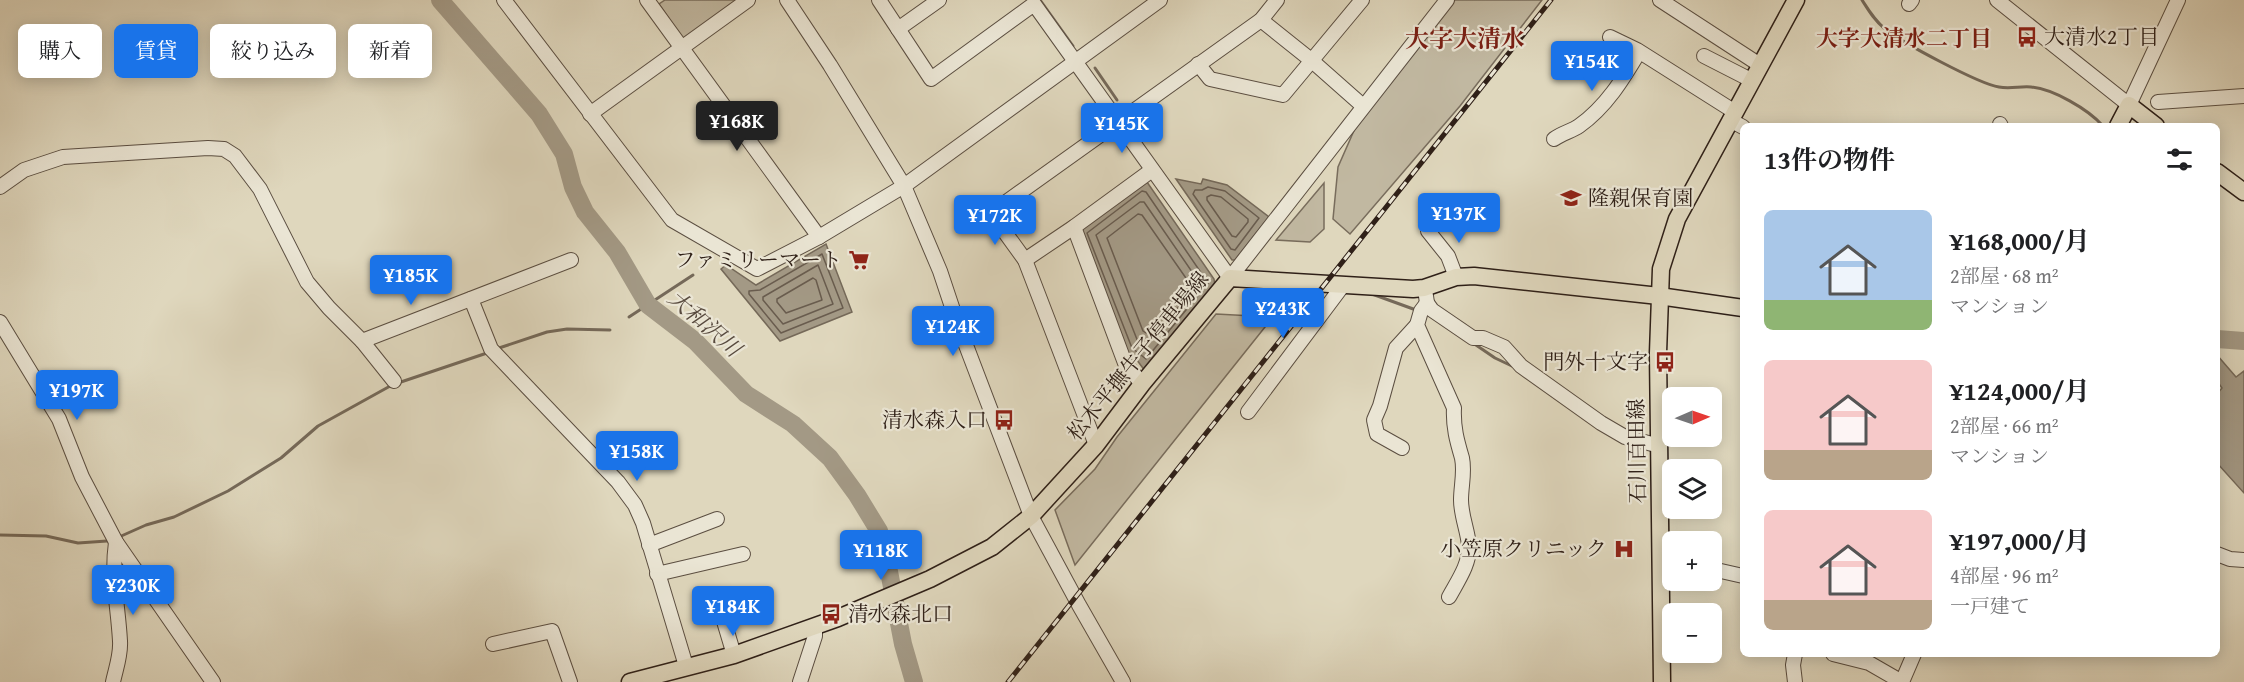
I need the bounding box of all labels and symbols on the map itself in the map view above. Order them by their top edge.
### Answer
district label: 大字大清水 [1405,21,1525,56]
place label: 大清水2丁目 [2044,21,2159,52]
district label: 大字大清水二丁目 [1816,22,1992,54]
bus stop icon: 大清水2丁目 [2015,25,2039,49]
pin: ¥154K [1550,41,1634,92]
pin: ¥168K [695,101,779,152]
pin: ¥145K [1080,103,1164,154]
place label: 隆親保育園 [1588,182,1693,213]
school or university icon: 隆親保育園 [1559,186,1583,210]
pin: ¥137K [1417,193,1501,244]
pin: ¥172K [953,195,1037,246]
place label: ファミリーマート [674,244,842,275]
supermarket icon: ファミリーマート [847,248,871,272]
pin: ¥185K [369,255,453,306]
street label: 松木平撫牛子停車場線 [1059,264,1216,447]
water label: 大和沢川 [661,282,750,365]
pin: ¥243K [1241,288,1325,339]
pin: ¥124K [911,306,995,357]
place label: 門外十文字 [1543,346,1648,377]
bus stop icon: 門外十文字 [1653,350,1677,374]
pin: ¥197K [35,370,119,421]
north arrow [1662,387,1722,447]
street label: 石川百田線 [1620,398,1653,504]
place label: 清水森入口 [882,404,987,435]
bus stop icon: 清水森入口 [992,408,1016,432]
pin: ¥158K [595,431,679,482]
pin: ¥118K [839,530,923,581]
place label: 小笠原クリニック [1440,533,1607,564]
hospital icon: 小笠原クリニック [1612,537,1636,561]
pin: ¥230K [91,565,175,616]
pin: ¥184K [691,586,775,637]
place label: 清水森北口 [848,598,953,629]
bus stop icon: 清水森北口 [819,602,843,626]

